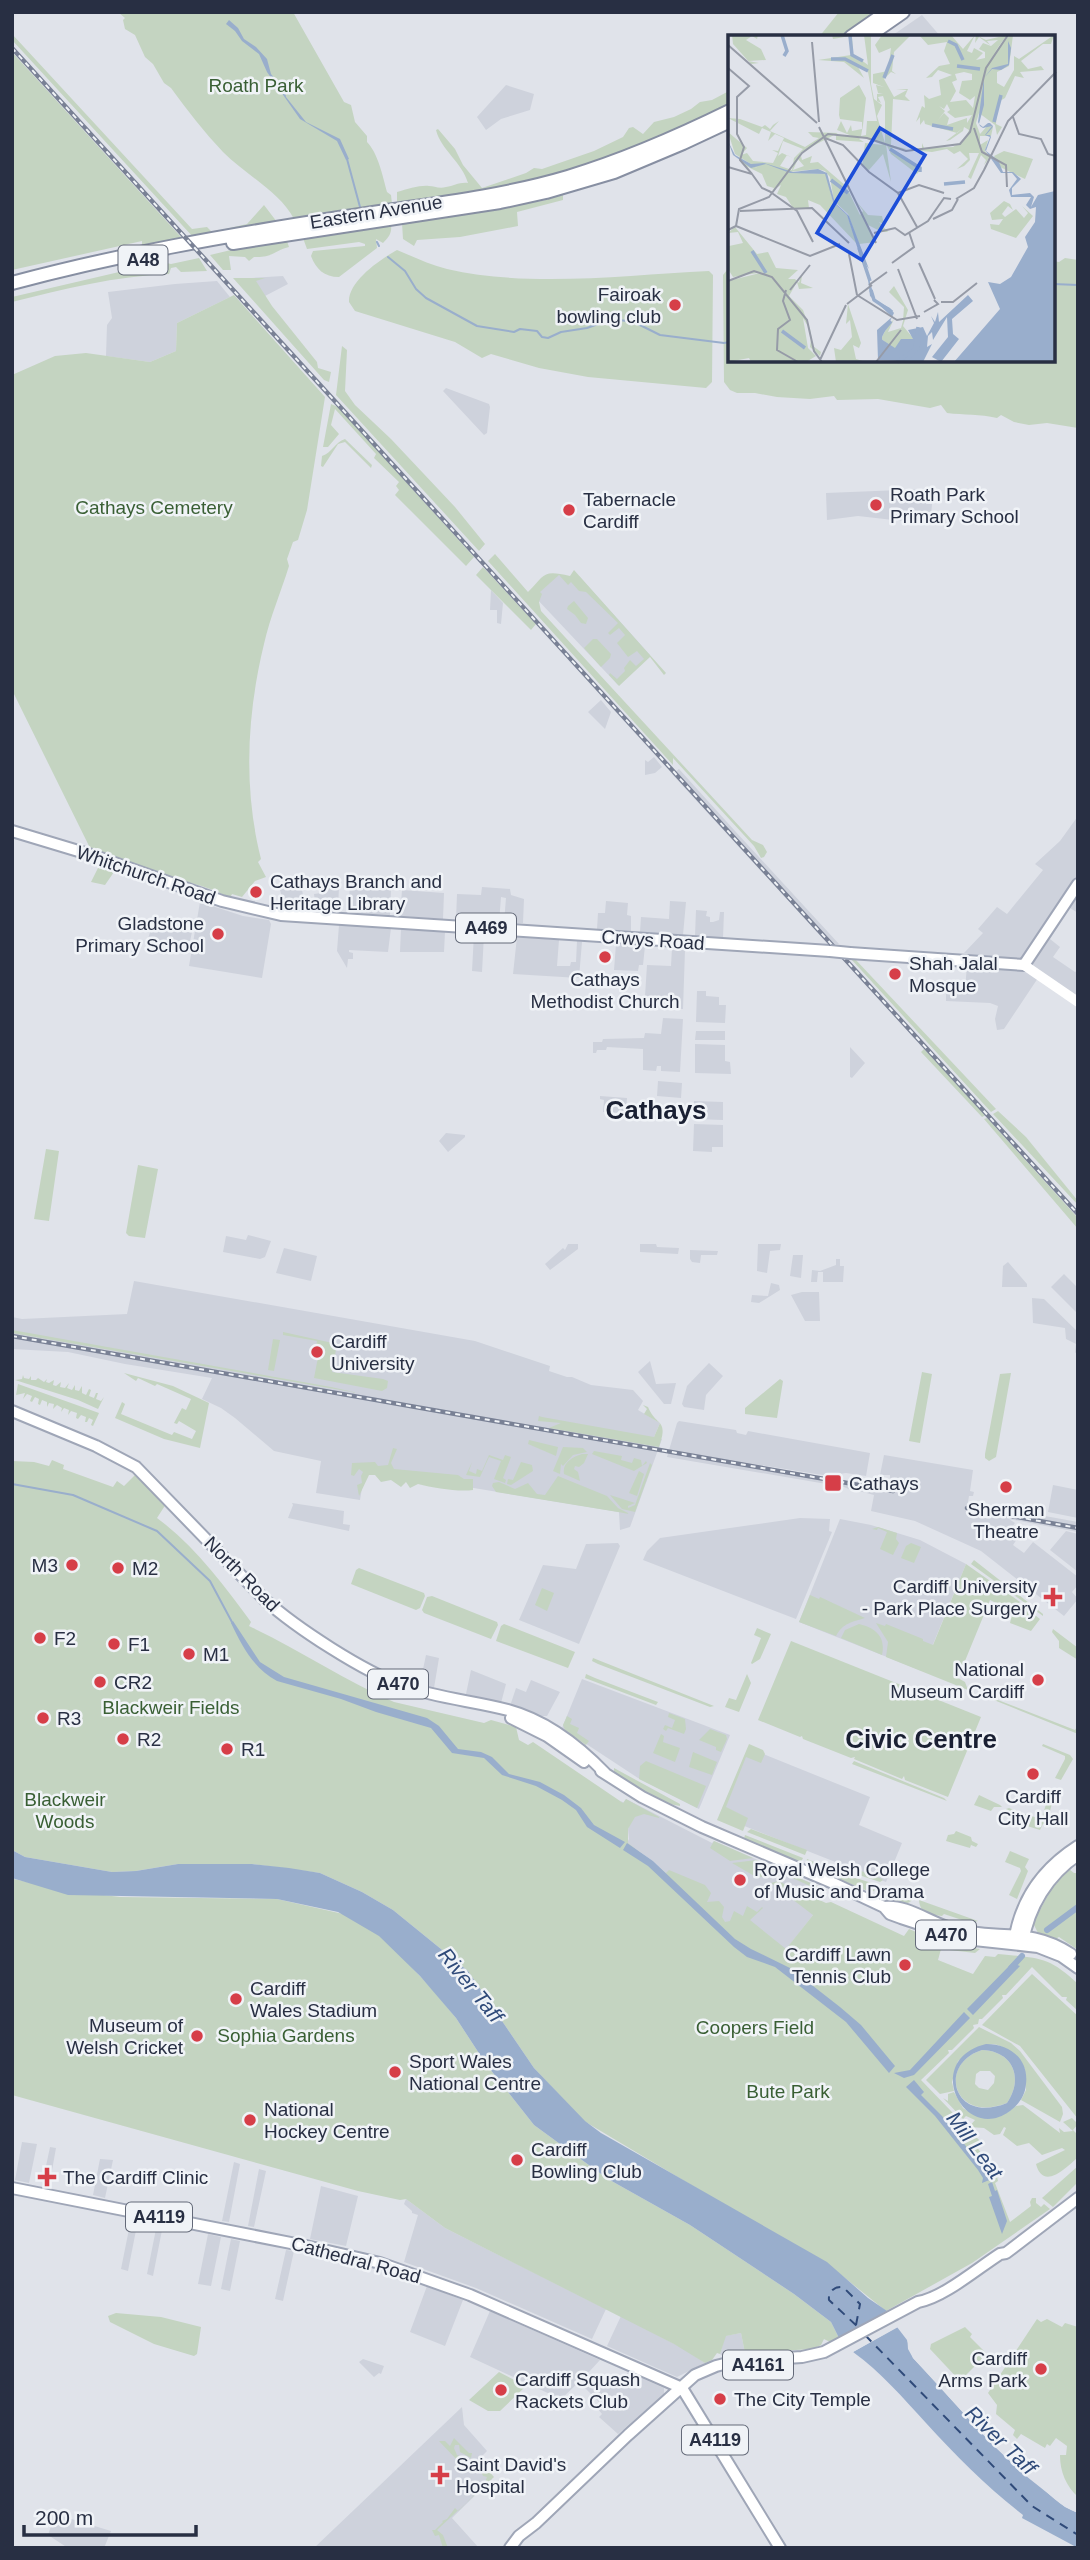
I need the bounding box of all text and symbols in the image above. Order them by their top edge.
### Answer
inset map [728,35,1055,362]
park label: Roath Park [208,75,304,96]
street label: Eastern Avenue [308,191,444,233]
road number: A48 [118,246,168,274]
place label: Fairoak bowling club [556,284,661,327]
marker: Fairoak bowling club [667,297,683,313]
place label: Roath Park Primary School [890,484,1019,527]
place label: Tabernacle Cardiff [583,489,676,532]
park label: Cathays Cemetery [75,497,233,518]
marker: Roath Park Primary School [868,497,884,513]
marker: Tabernacle Cardiff [561,502,577,518]
street label: Whitchurch Road [74,841,218,909]
place label: Cathays Branch and Heritage Library [270,871,442,914]
marker: Cathays Branch and Heritage Library [248,884,264,900]
place label: Gladstone Primary School [75,913,204,956]
road number: A469 [456,914,516,943]
marker: Gladstone Primary School [210,926,226,942]
street label: Crwys Road [601,926,705,954]
marker: Cathays Methodist Church [597,949,613,965]
place label: Shah Jalal Mosque [909,953,998,996]
marker: Shah Jalal Mosque [887,966,903,982]
place label: Cathays Methodist Church [531,969,679,1012]
district label: Cathays [605,1095,707,1125]
place label: Cardiff University [331,1331,415,1374]
marker: Cardiff University [309,1344,325,1360]
marker: Cathays [823,1473,843,1493]
place label: Cathays [849,1473,919,1494]
marker: Sherman Theatre [998,1479,1014,1495]
place label: Sherman Theatre [967,1499,1045,1542]
street label: North Road [200,1532,284,1616]
place label: M3 [32,1555,58,1576]
marker: M3 [64,1557,80,1573]
place label: M2 [132,1558,158,1579]
marker: M2 [110,1560,126,1576]
place label: Cardiff University - Park Place Surgery [862,1576,1037,1619]
marker: Cardiff University - Park Place Surgery [1043,1587,1063,1607]
place label: F2 [54,1628,76,1649]
marker: F2 [32,1630,48,1646]
place label: F1 [128,1634,150,1655]
marker: F1 [106,1636,122,1652]
place label: M1 [203,1644,229,1665]
marker: M1 [181,1646,197,1662]
place label: National Museum Cardiff [890,1659,1025,1702]
road number: A470 [368,1670,428,1699]
place label: CR2 [114,1672,152,1693]
marker: National Museum Cardiff [1030,1672,1046,1688]
marker: CR2 [92,1674,108,1690]
park label: Blackweir Fields [102,1697,240,1718]
place label: R3 [57,1708,81,1729]
marker: R3 [35,1710,51,1726]
district label: Civic Centre [845,1724,997,1754]
place label: R2 [137,1729,161,1750]
marker: R2 [115,1731,131,1747]
place label: R1 [241,1739,265,1760]
marker: R1 [219,1741,235,1757]
marker: Cardiff City Hall [1025,1766,1041,1782]
place label: Cardiff City Hall [998,1786,1068,1829]
park label: Blackweir Woods [24,1789,106,1832]
place label: Royal Welsh College of Music and Drama [754,1859,930,1902]
marker: Royal Welsh College of Music and Drama [732,1872,748,1888]
road number: A470 [916,1921,976,1950]
water label: River Taff [434,1943,509,2029]
place label: Cardiff Lawn Tennis Club [785,1944,891,1987]
marker: Cardiff Lawn Tennis Club [897,1957,913,1973]
place label: Cardiff Wales Stadium [250,1978,377,2021]
marker: Cardiff Wales Stadium [228,1991,244,2007]
place label: Museum of Welsh Cricket [66,2015,184,2058]
park label: Coopers Field [696,2017,814,2038]
park label: Sophia Gardens [217,2025,355,2046]
marker: Museum of Welsh Cricket [189,2028,205,2044]
place label: Sport Wales National Centre [409,2051,541,2094]
marker: Sport Wales National Centre [387,2064,403,2080]
park label: Bute Park [746,2081,830,2102]
place label: National Hockey Centre [264,2099,390,2142]
water label: Mill Leat [942,2107,1008,2184]
marker: National Hockey Centre [242,2112,258,2128]
place label: Cardiff Bowling Club [531,2139,642,2182]
marker: Cardiff Bowling Club [509,2152,525,2168]
marker: The Cardiff Clinic [37,2167,57,2187]
place label: The Cardiff Clinic [63,2167,208,2188]
road number: A4119 [126,2202,192,2232]
street label: Cathedral Road [289,2233,423,2287]
place label: Cardiff Arms Park [938,2348,1028,2391]
road number: A4161 [723,2350,793,2379]
marker: Cardiff Arms Park [1033,2361,1049,2377]
place label: Cardiff Squash Rackets Club [515,2369,640,2412]
marker: Cardiff Squash Rackets Club [493,2382,509,2398]
place label: The City Temple [734,2389,871,2410]
marker: The City Temple [712,2391,728,2407]
water label: River Taff [961,2401,1043,2481]
road number: A4119 [682,2426,748,2454]
place label: Saint David's Hospital [456,2454,566,2497]
marker: Saint David's Hospital [430,2465,450,2485]
scale bar [24,2494,196,2538]
text: 200 m [35,2506,93,2529]

